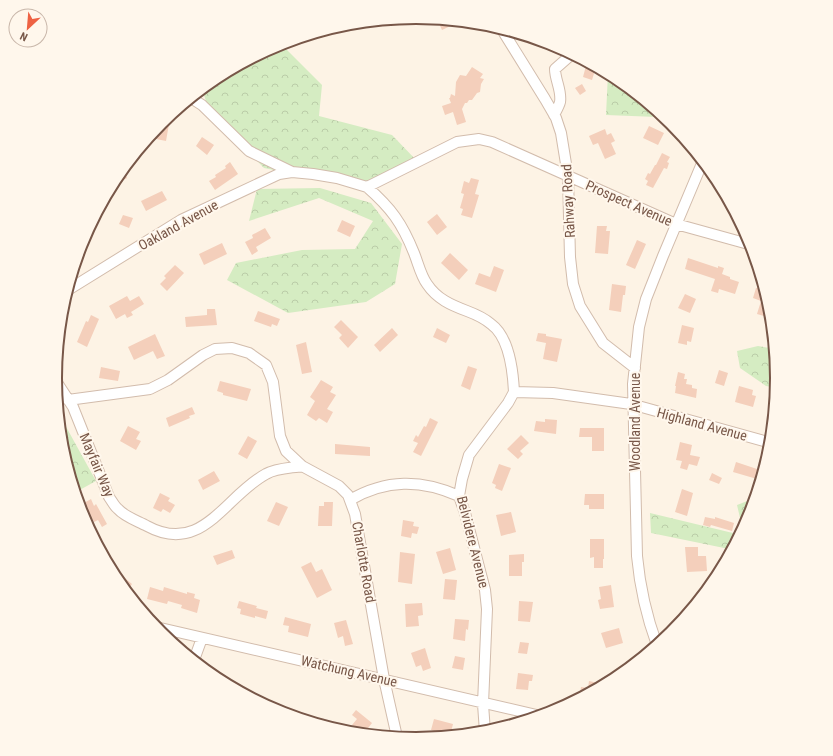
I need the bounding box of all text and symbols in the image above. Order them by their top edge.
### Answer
north arrow [8,8,48,48]
text: N [18,29,30,44]
street label: Rahway Road [558,164,578,238]
street label: Prospect Avenue [583,177,675,229]
street label: Oakland Avenue [135,196,221,253]
street label: Woodland Avenue [627,372,643,471]
street label: Highland Avenue [655,404,749,444]
street label: Mayfair Way [76,431,118,499]
street label: Belvidere Avenue [454,494,492,590]
street label: Charlotte Road [349,520,379,604]
street label: Watchung Avenue [299,652,399,690]

